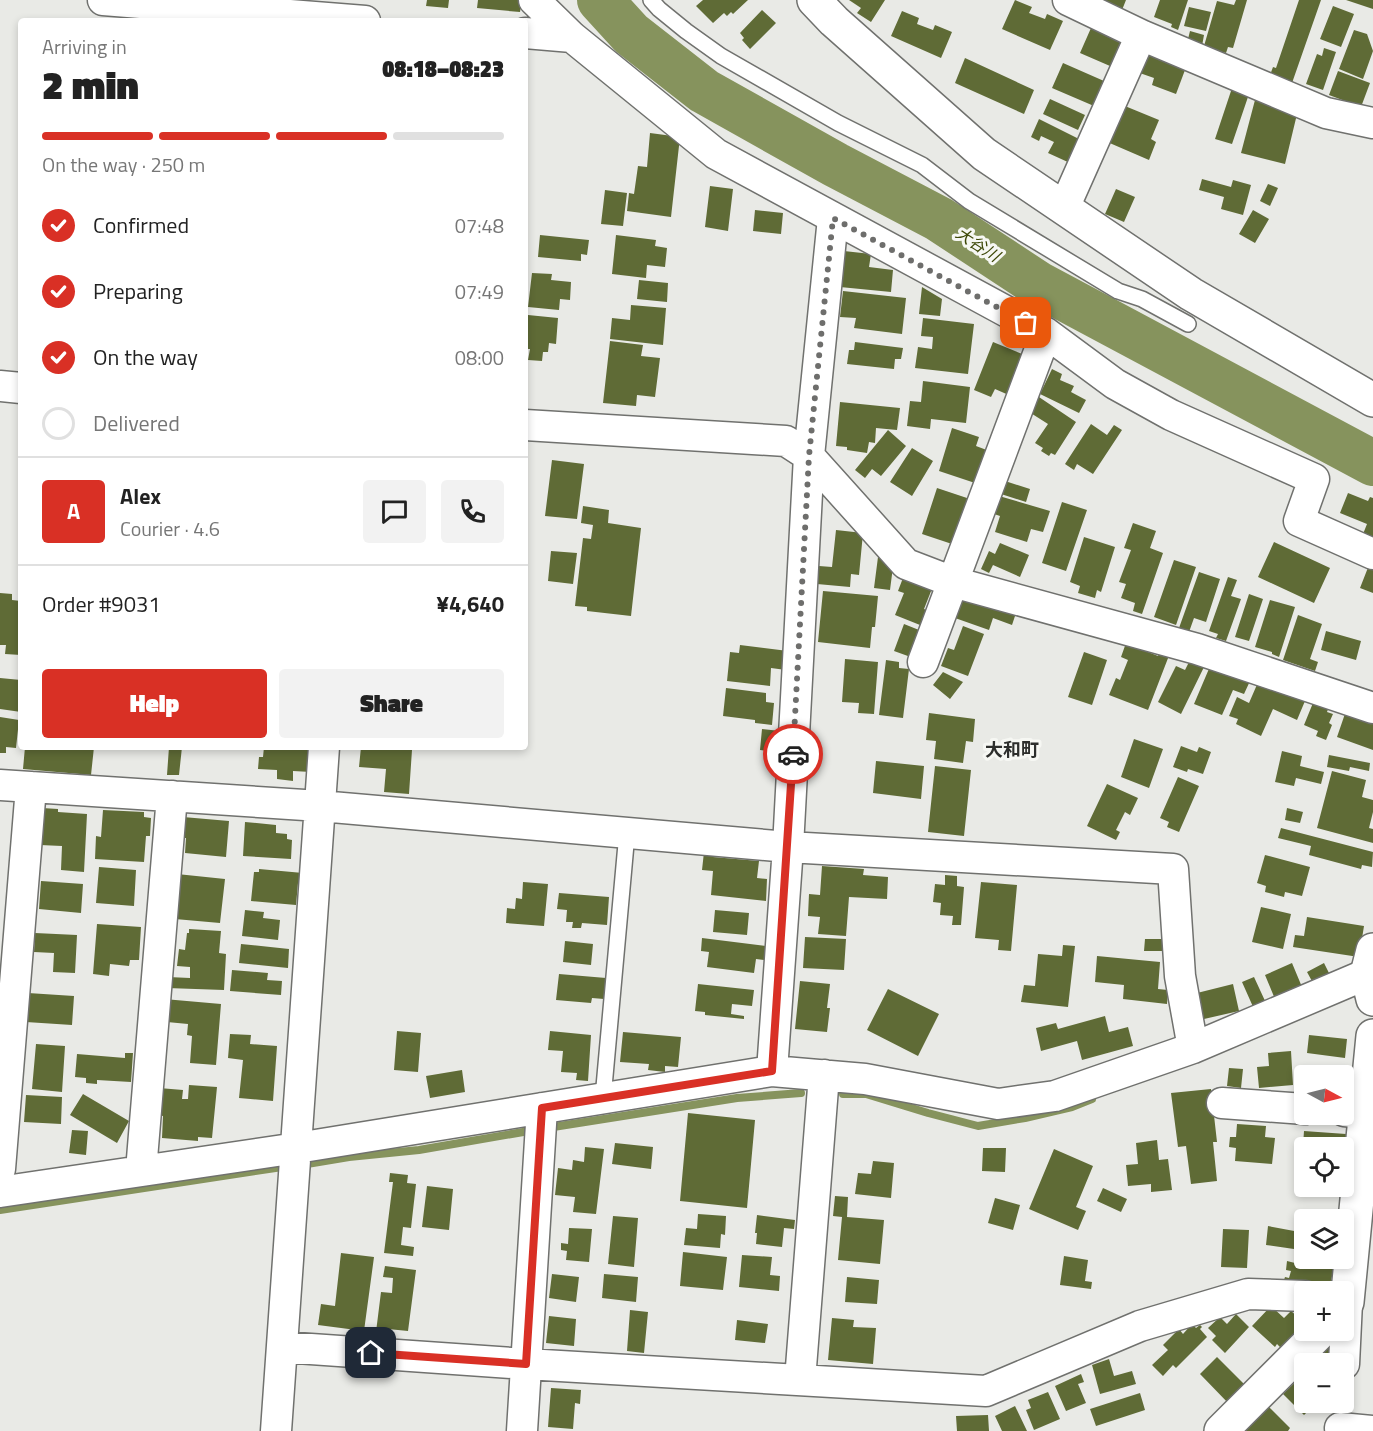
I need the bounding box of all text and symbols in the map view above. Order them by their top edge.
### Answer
text: Arriving in [42,31,127,62]
text: 08:18–08:23 [382,52,504,86]
text: 2 min [42,55,139,114]
text: On the way · 250 m [42,149,205,180]
text: Confirmed [93,208,189,242]
icon: check [42,209,75,242]
text: 07:48 [455,210,504,241]
water label: 大谷川 [951,221,1006,268]
text: Preparing [93,274,183,308]
icon: check [42,275,75,308]
text: 07:49 [455,276,504,307]
pin [1000,297,1051,348]
icon: bag [1009,306,1042,339]
text: On the way [93,340,198,374]
icon: check [42,341,75,374]
text: 08:00 [455,342,504,373]
text: Delivered [93,406,180,440]
text: Alex [120,479,161,513]
button: chat [363,480,426,543]
button: phone [441,480,504,543]
text: A [67,494,80,528]
text: Courier · 4.6 [120,513,220,544]
text: Order #9031 [42,587,161,621]
text: ¥4,640 [437,587,504,621]
button: Help [42,669,267,738]
button: Share [279,669,504,738]
courier [763,724,823,784]
district label: 大和町 [985,736,1039,763]
icon: car [777,738,810,771]
north arrow [1294,1065,1354,1125]
map controls [1294,1065,1354,1413]
button: locate [1294,1137,1354,1197]
button: layers [1294,1209,1354,1269]
button: + [1294,1281,1354,1341]
pin [345,1327,396,1378]
icon: home [354,1336,387,1369]
button: − [1294,1353,1354,1413]

